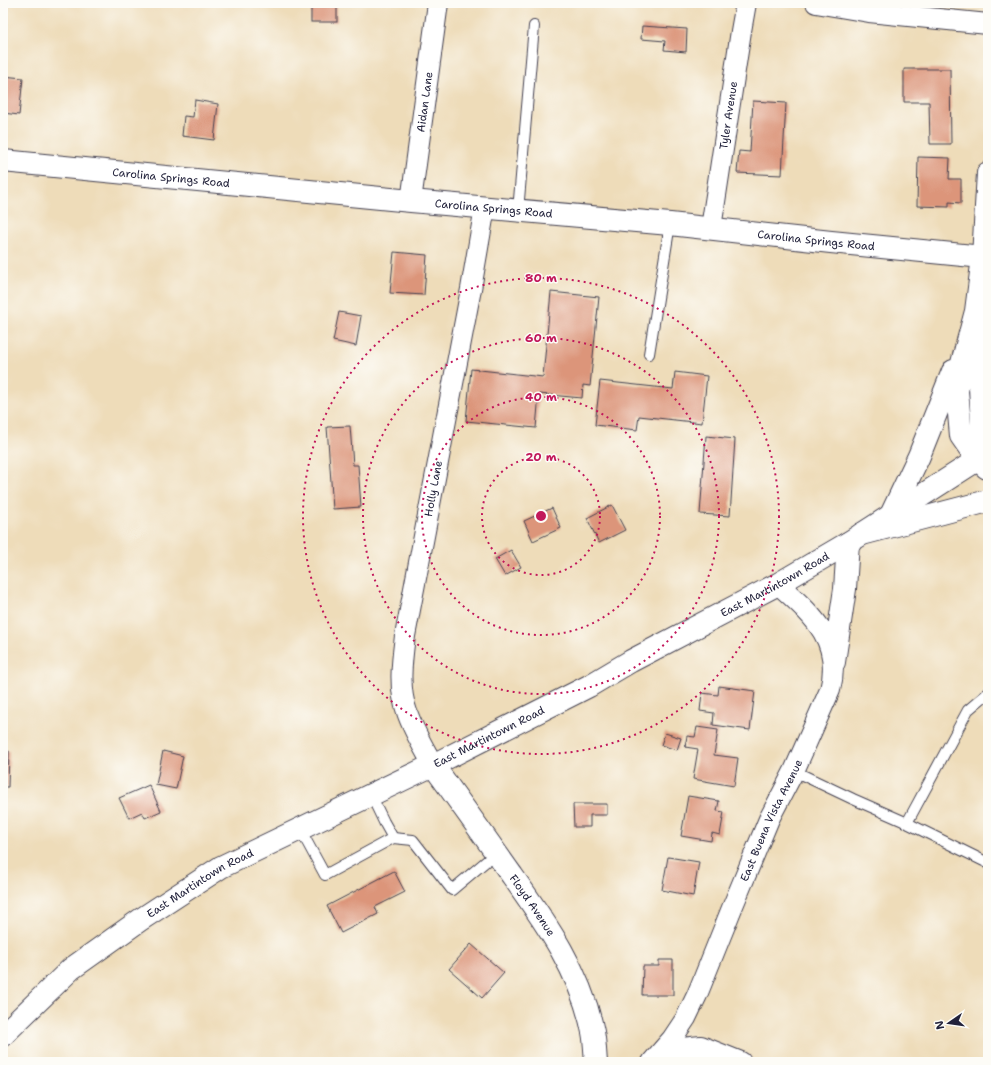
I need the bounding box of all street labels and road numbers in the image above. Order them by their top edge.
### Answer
street label: Aidan Lane [413,71,437,133]
street label: Tyler Avenue [716,80,741,151]
street label: Carolina Springs Road [112,165,231,191]
street label: Carolina Springs Road [434,196,553,222]
street label: Carolina Springs Road [757,227,876,254]
street label: Holly Lane [421,459,446,518]
street label: East Martintown Road [718,549,832,621]
street label: East Martintown Road [431,703,547,772]
street label: East Buena Vista Avenue [737,757,806,884]
street label: East Martintown Road [144,846,256,922]
street label: Floyd Avenue [506,872,558,939]

